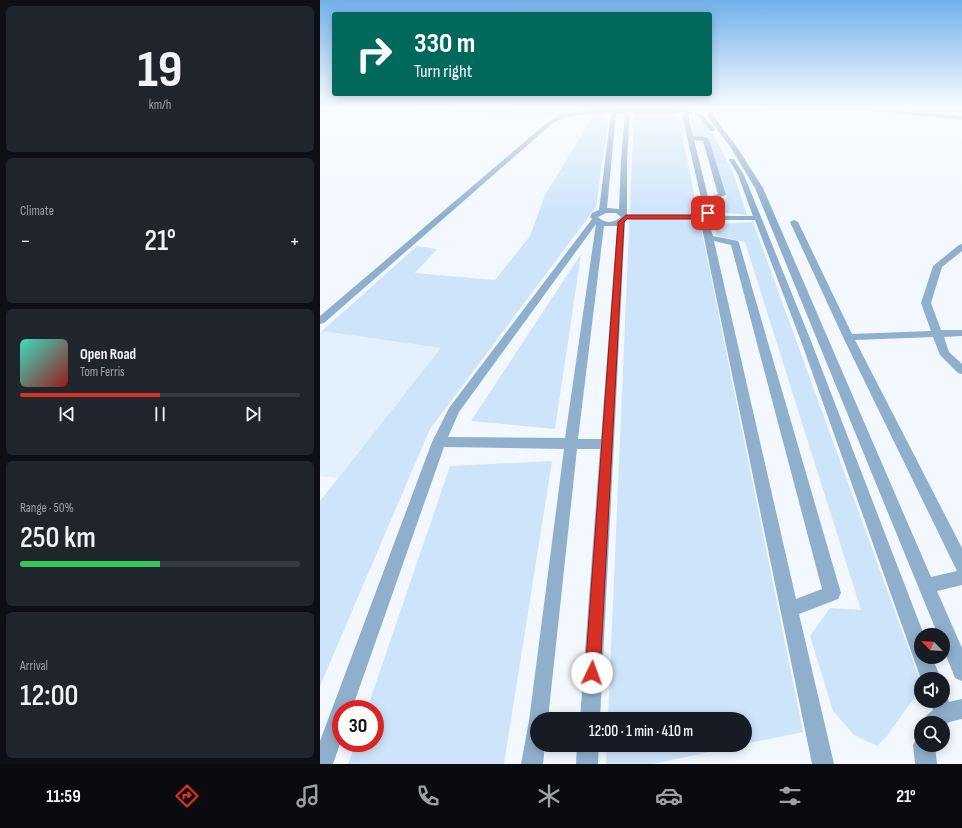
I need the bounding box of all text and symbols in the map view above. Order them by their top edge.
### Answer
text: 330 m [414,27,475,60]
icon: right [348,28,400,80]
text: 19 [137,39,183,102]
text: Turn right [414,61,472,82]
text: km/h [149,97,171,113]
pin [691,196,725,230]
icon: arrive [697,202,719,224]
text: Climate [20,203,54,219]
text: 21° [144,223,176,259]
text: − [20,228,31,255]
text: + [289,228,300,255]
text: Open Road [80,345,136,364]
text: Tom Ferris [80,364,125,380]
icon: previous [56,403,78,425]
icon: pause [149,403,171,425]
icon: next [242,403,264,425]
text: Range · 50% [20,500,74,516]
text: 250 km [20,520,96,556]
north arrow [914,628,950,664]
map controls [914,628,950,752]
position arrow [571,652,613,694]
text: Arrival [20,658,48,674]
button: sound [914,672,950,708]
text: 12:00 [20,678,78,714]
speed limit sign: 30 [332,700,384,752]
button: search [914,716,950,752]
text: 12:00 · 1 min · 410 m [589,722,693,741]
icon: directions [173,782,201,810]
icon: music [294,782,322,810]
icon: phone [414,782,442,810]
icon: climate [535,782,563,810]
icon: car [655,782,683,810]
icon: filters [776,782,804,810]
text: 11:59 [46,786,81,807]
text: 21° [896,786,916,807]

